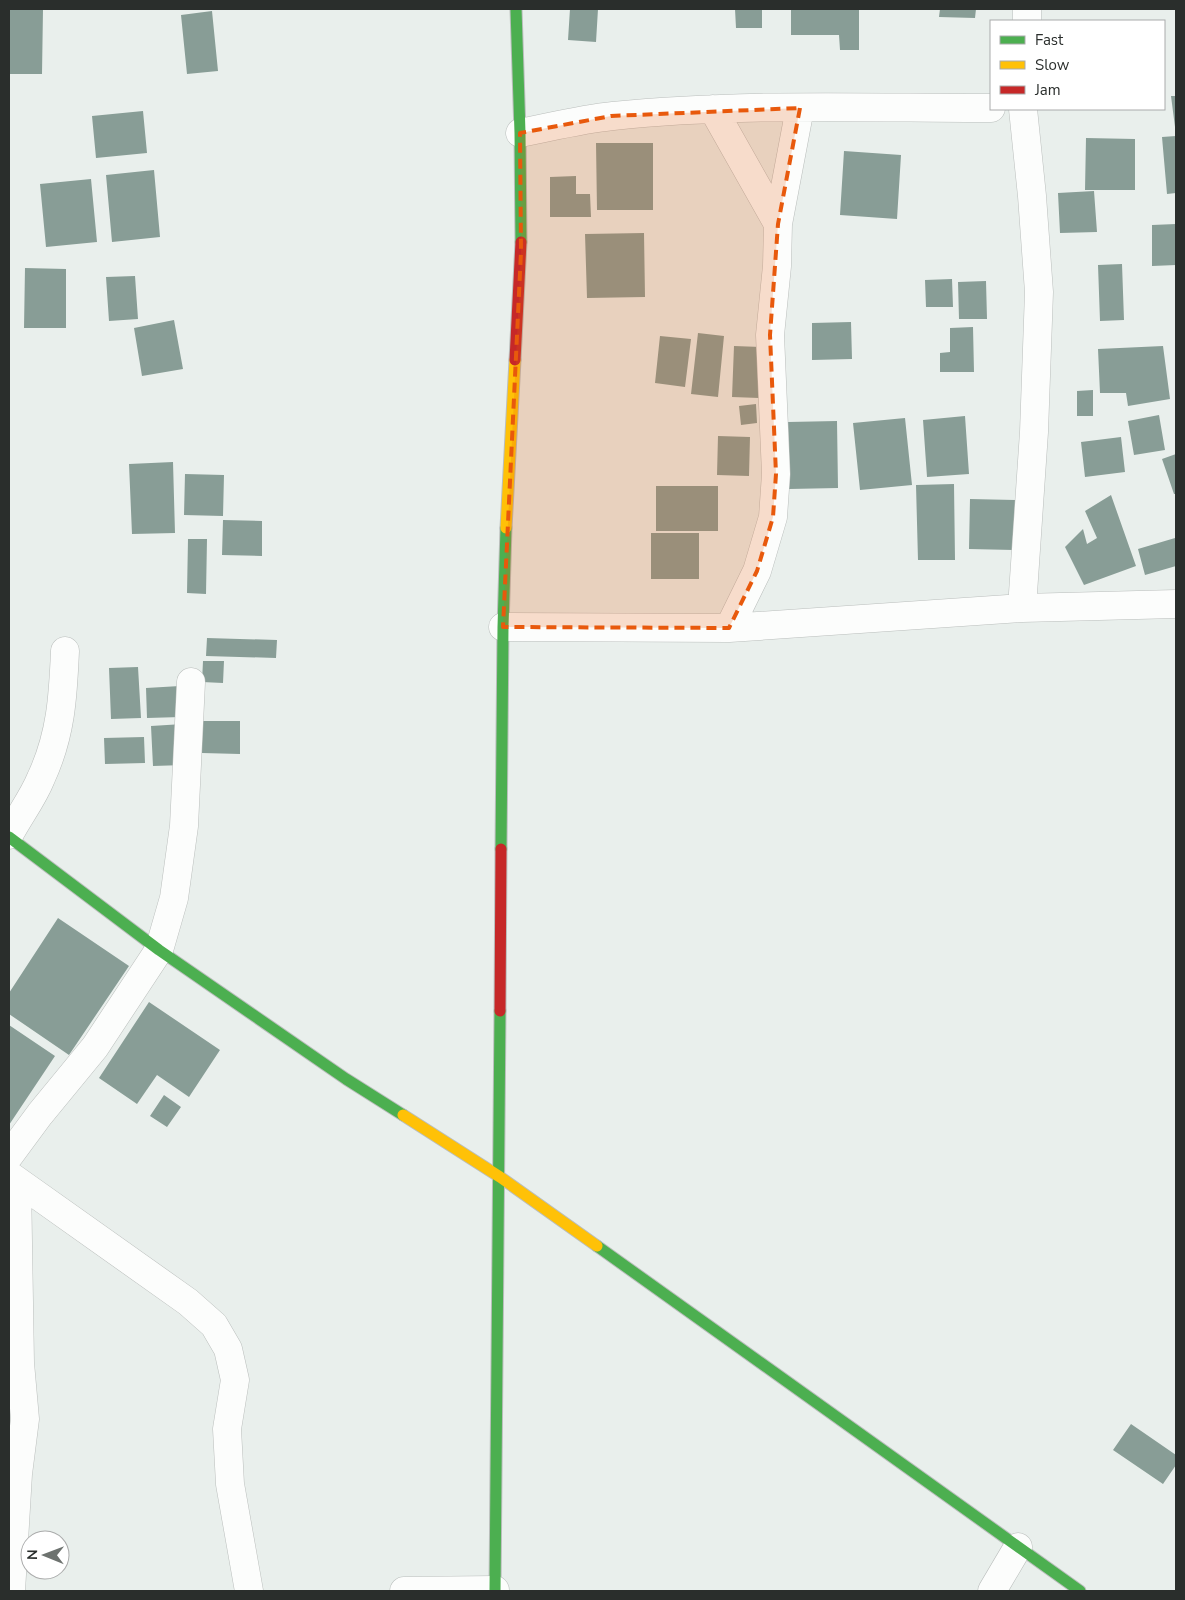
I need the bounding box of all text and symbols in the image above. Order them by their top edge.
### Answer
legend [990,20,1165,110]
text: Fast [1035,30,1064,50]
text: Slow [1035,55,1070,75]
text: Jam [1034,80,1061,100]
north arrow [20,1530,70,1580]
text: N [23,1549,42,1560]

